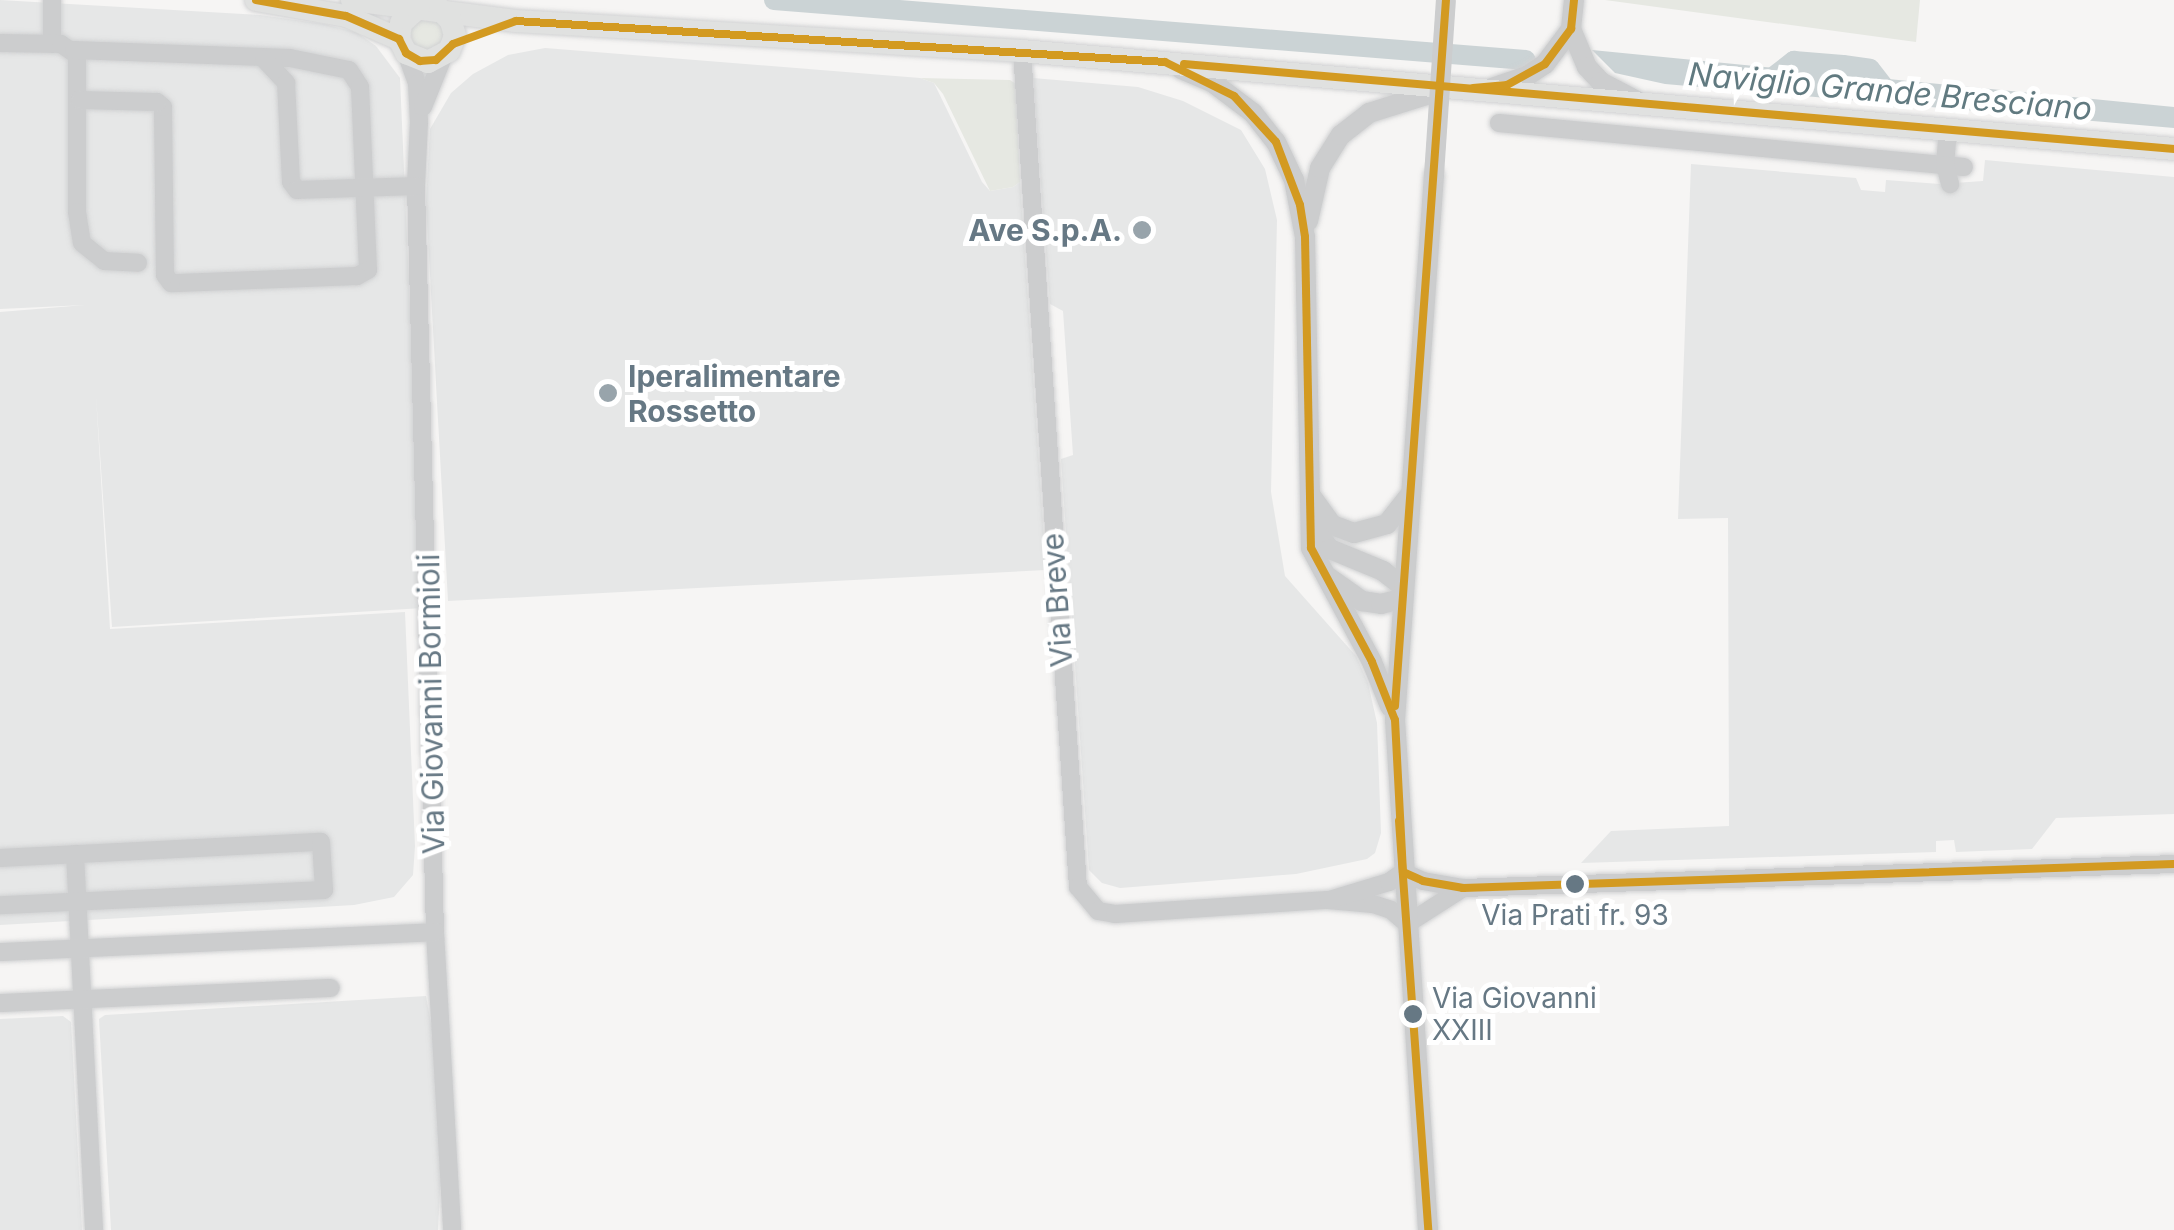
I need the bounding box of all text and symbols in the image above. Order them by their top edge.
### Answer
water label: Naviglio Grande Bresciano [1687,55,2093,129]
place label: Ave S.p.A. [968,212,1122,248]
marker: Ave S.p.A. [1131,219,1153,241]
place label: Iperalimentare Rossetto [628,358,841,428]
marker: Iperalimentare Rossetto [597,382,619,404]
street label: Via Breve [1034,532,1080,668]
street label: Via Giovanni Bormioli [410,553,452,855]
marker: Via Prati fr. 93 [1565,874,1585,894]
place label: Via Prati fr. 93 [1481,898,1669,932]
place label: Via Giovanni XXIII [1432,981,1597,1047]
marker: Via Giovanni XXIII [1403,1004,1423,1024]

